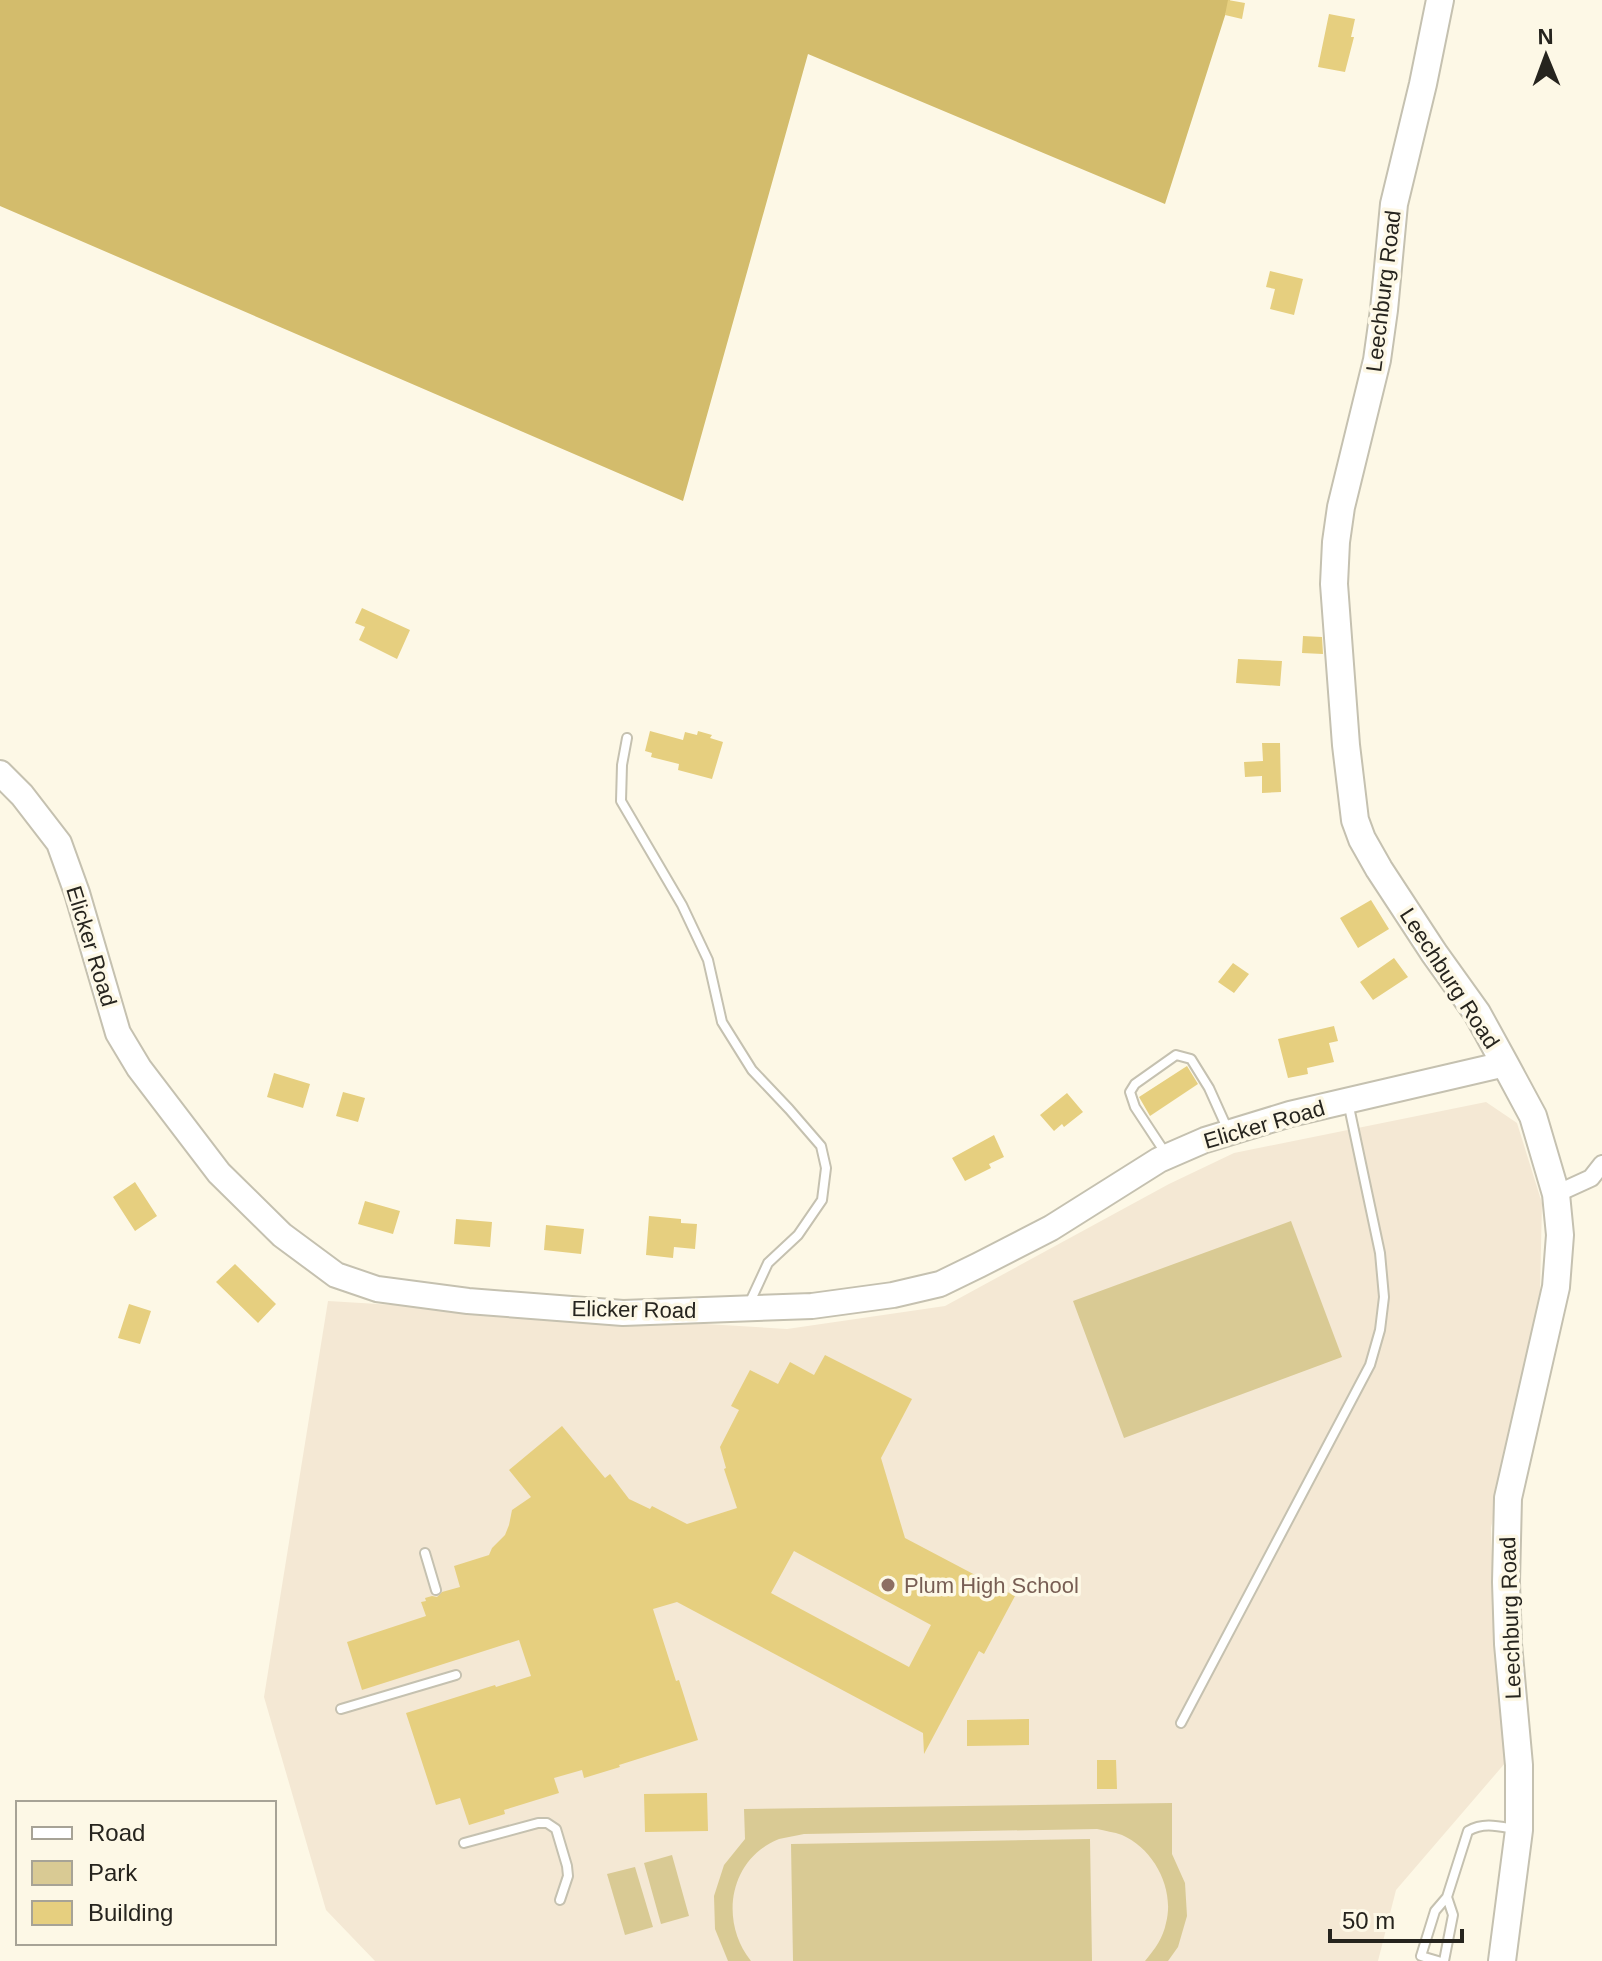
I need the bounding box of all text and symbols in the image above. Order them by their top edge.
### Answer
north arrow [1506,16,1586,96]
text: N [1537,24,1554,49]
street label: Leechburg Road [1361,209,1406,373]
street label: Elicker Road [61,883,122,1009]
street label: Leechburg Road [1395,903,1504,1053]
street label: Elicker Road [1201,1095,1328,1154]
street label: Elicker Road [571,1296,697,1323]
street label: Leechburg Road [1495,1536,1526,1700]
place label: Plum High School [904,1573,1079,1598]
marker: Plum High School [879,1576,897,1594]
legend [16,1801,276,1945]
text: Road [88,1819,145,1846]
text: Park [88,1859,138,1886]
scale bar [1330,1893,1462,1943]
text: Building [88,1899,173,1926]
text: 50 m [1342,1907,1395,1934]

